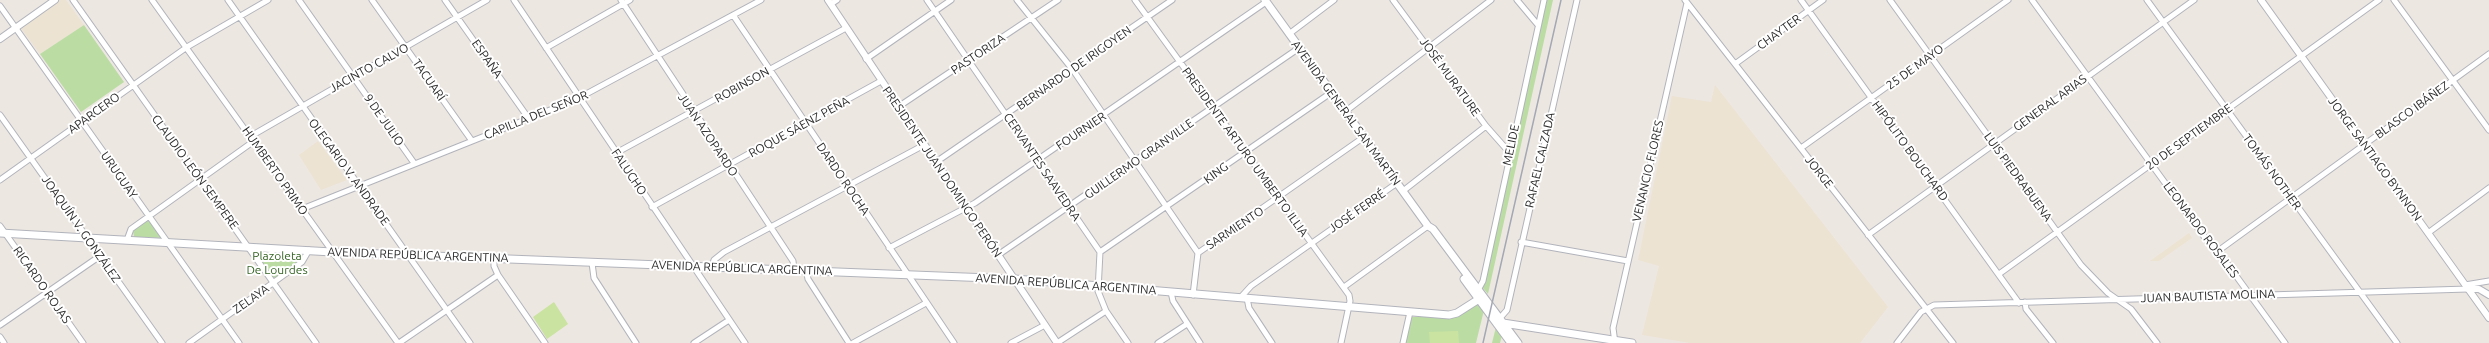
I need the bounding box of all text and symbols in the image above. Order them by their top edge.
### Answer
street label: CHAYTER [1754,11,1804,53]
street label: BERNARDO DE IRIGOYEN [1014,23,1134,113]
street label: PASTORIZA [948,31,1008,77]
street label: JOSÉ MURATURE [1417,35,1483,119]
street label: ESPAÑA [469,37,505,81]
street label: AVENIDA GENERAL SAN MARTÍN [1288,38,1404,188]
street label: JACINTO CALVO [327,40,411,96]
street label: 25 DE MAYO [1883,41,1947,93]
street label: TACUARÍ [409,56,449,104]
street label: ROBINSON [712,64,772,106]
street label: PRESIDENTE ARTURO UMBERTO ILLIA [1179,65,1311,239]
street label: GENERAL ARIAS [2011,72,2089,134]
street label: BLASCO IBÁÑEZ [2372,78,2452,142]
street label: PRESIDENTE JUAN DOMINGO PERÓN [879,84,1005,260]
street label: CAPILLA DEL SEÑOR [482,87,590,143]
street label: APARCERO [65,89,123,137]
street label: 9 DE JULIO [361,91,407,149]
street label: JUAN AZOPARDO [675,91,741,179]
street label: ROQUE SÁENZ PEÑA [746,93,852,161]
street label: JORGE SANTIAGO BYNNON [2325,94,2425,224]
street label: HIPÓLITO BOUCHARD [1869,98,1951,204]
street label: 20 DE SEPTIEMBRE [2143,101,2235,173]
street label: FOURNIER [1053,109,1109,153]
street label: CERVANTES SAAVEDRA [1000,110,1084,224]
street label: RAFAEL CALZADA [1522,111,1558,209]
street label: CLAUDIO LEÓN SEMPERE [149,112,241,232]
street label: OLEGARIO V. ANDRADE [305,116,393,228]
street label: GUILLERMO GRANVILLE [1082,116,1196,202]
street label: VENANCIO FLORES [1629,119,1667,223]
street label: MELIDE [1500,123,1522,167]
street label: HUMBERTO PRIMO [239,124,311,218]
street label: LUIS PIEDRABUENA [1981,130,2055,224]
street label: TOMÁS NOTHER [2240,131,2304,213]
street label: DARDO ROCHA [813,140,873,218]
street label: FALUCHO [608,146,650,198]
street label: URUGUAY [98,149,140,201]
street label: JORGE [1802,153,1836,191]
street label: KING [1201,159,1231,187]
street label: JOAQUÍN V. GONZÁLEZ [39,173,123,285]
street label: LEONARDO ROSALES [2160,179,2242,281]
street label: JOSÉ FERRÉ [1326,186,1388,236]
street label: SARMIENTO [1204,204,1266,252]
street label: RICARDO ROJAS [10,244,74,326]
street label: AVENIDA REPÚBLICA ARGENTINA [327,245,509,265]
park label: Plazoleta De Lourdes [246,249,308,277]
street label: AVENIDA REPÚBLICA ARGENTINA [651,258,833,278]
street label: AVENIDA REPÚBLICA ARGENTINA [975,270,1157,298]
street label: ZELAYA [230,281,272,317]
street label: JUAN BAUTISTA MOLINA [2140,286,2276,306]

